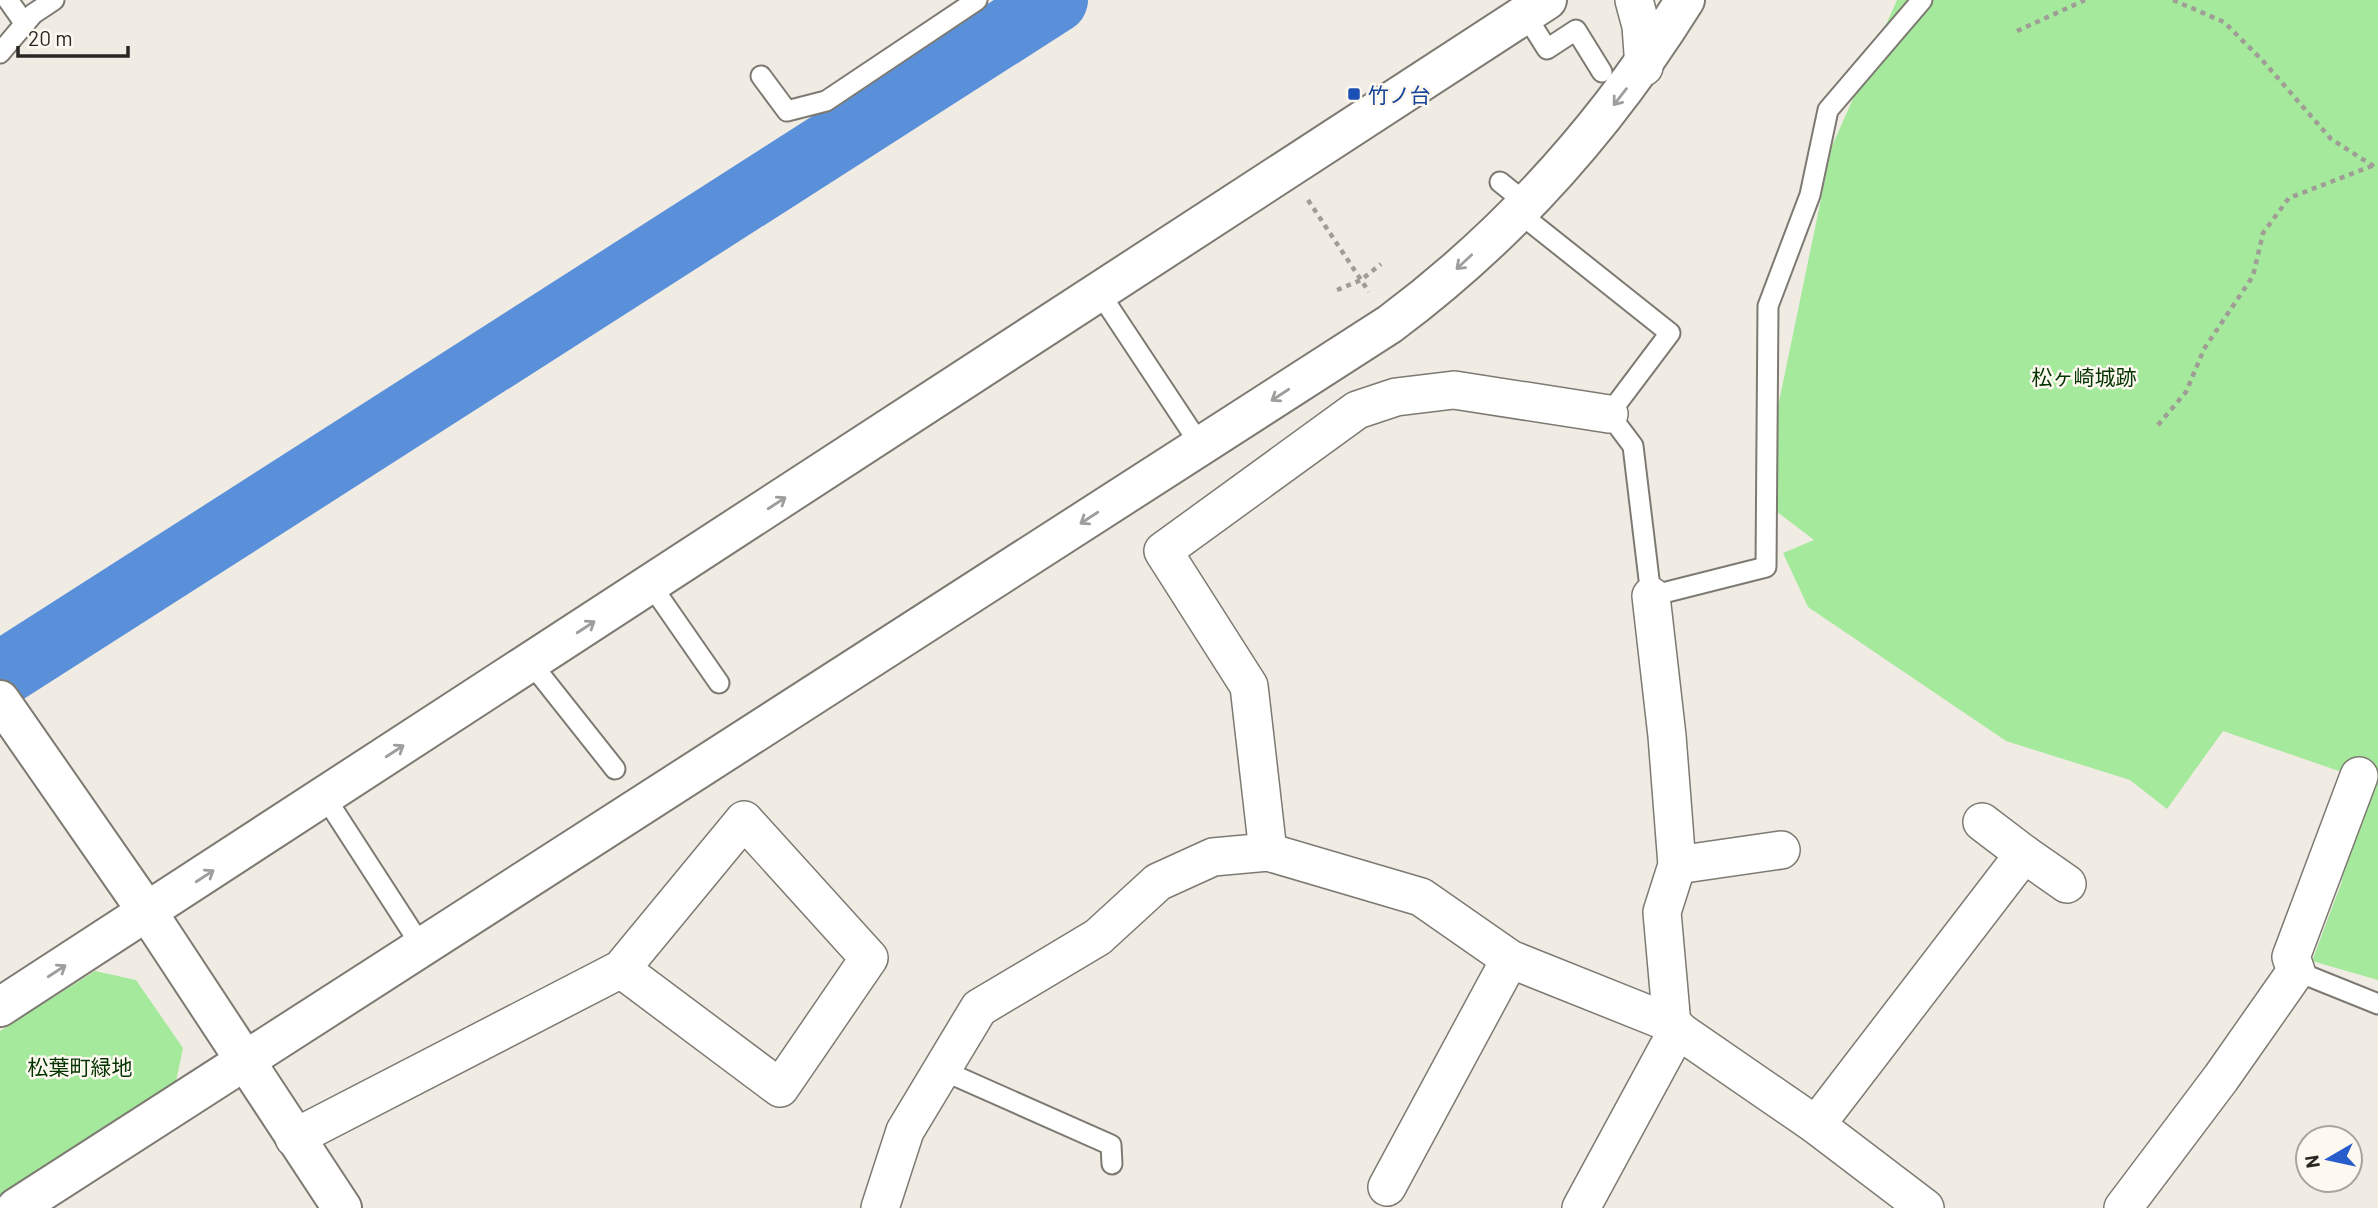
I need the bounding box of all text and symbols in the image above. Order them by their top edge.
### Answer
scale bar [18,14,128,58]
text: 20 m [28,25,73,50]
place label: 竹ノ台 [1368,82,1431,107]
marker: 竹ノ台 [1346,86,1362,102]
one-way arrow [1612,87,1627,106]
one-way arrow [1455,254,1473,270]
park label: 松ヶ崎城跡 [2032,364,2137,389]
one-way arrow [1271,388,1290,402]
one-way arrow [766,496,786,510]
one-way arrow [1079,512,1099,526]
one-way arrow [576,620,595,635]
one-way arrow [385,744,405,758]
one-way arrow [195,868,214,883]
one-way arrow [47,963,67,977]
park label: 松葉町緑地 [28,1054,133,1079]
north arrow [2294,1124,2364,1194]
text: N [2299,1154,2324,1170]

